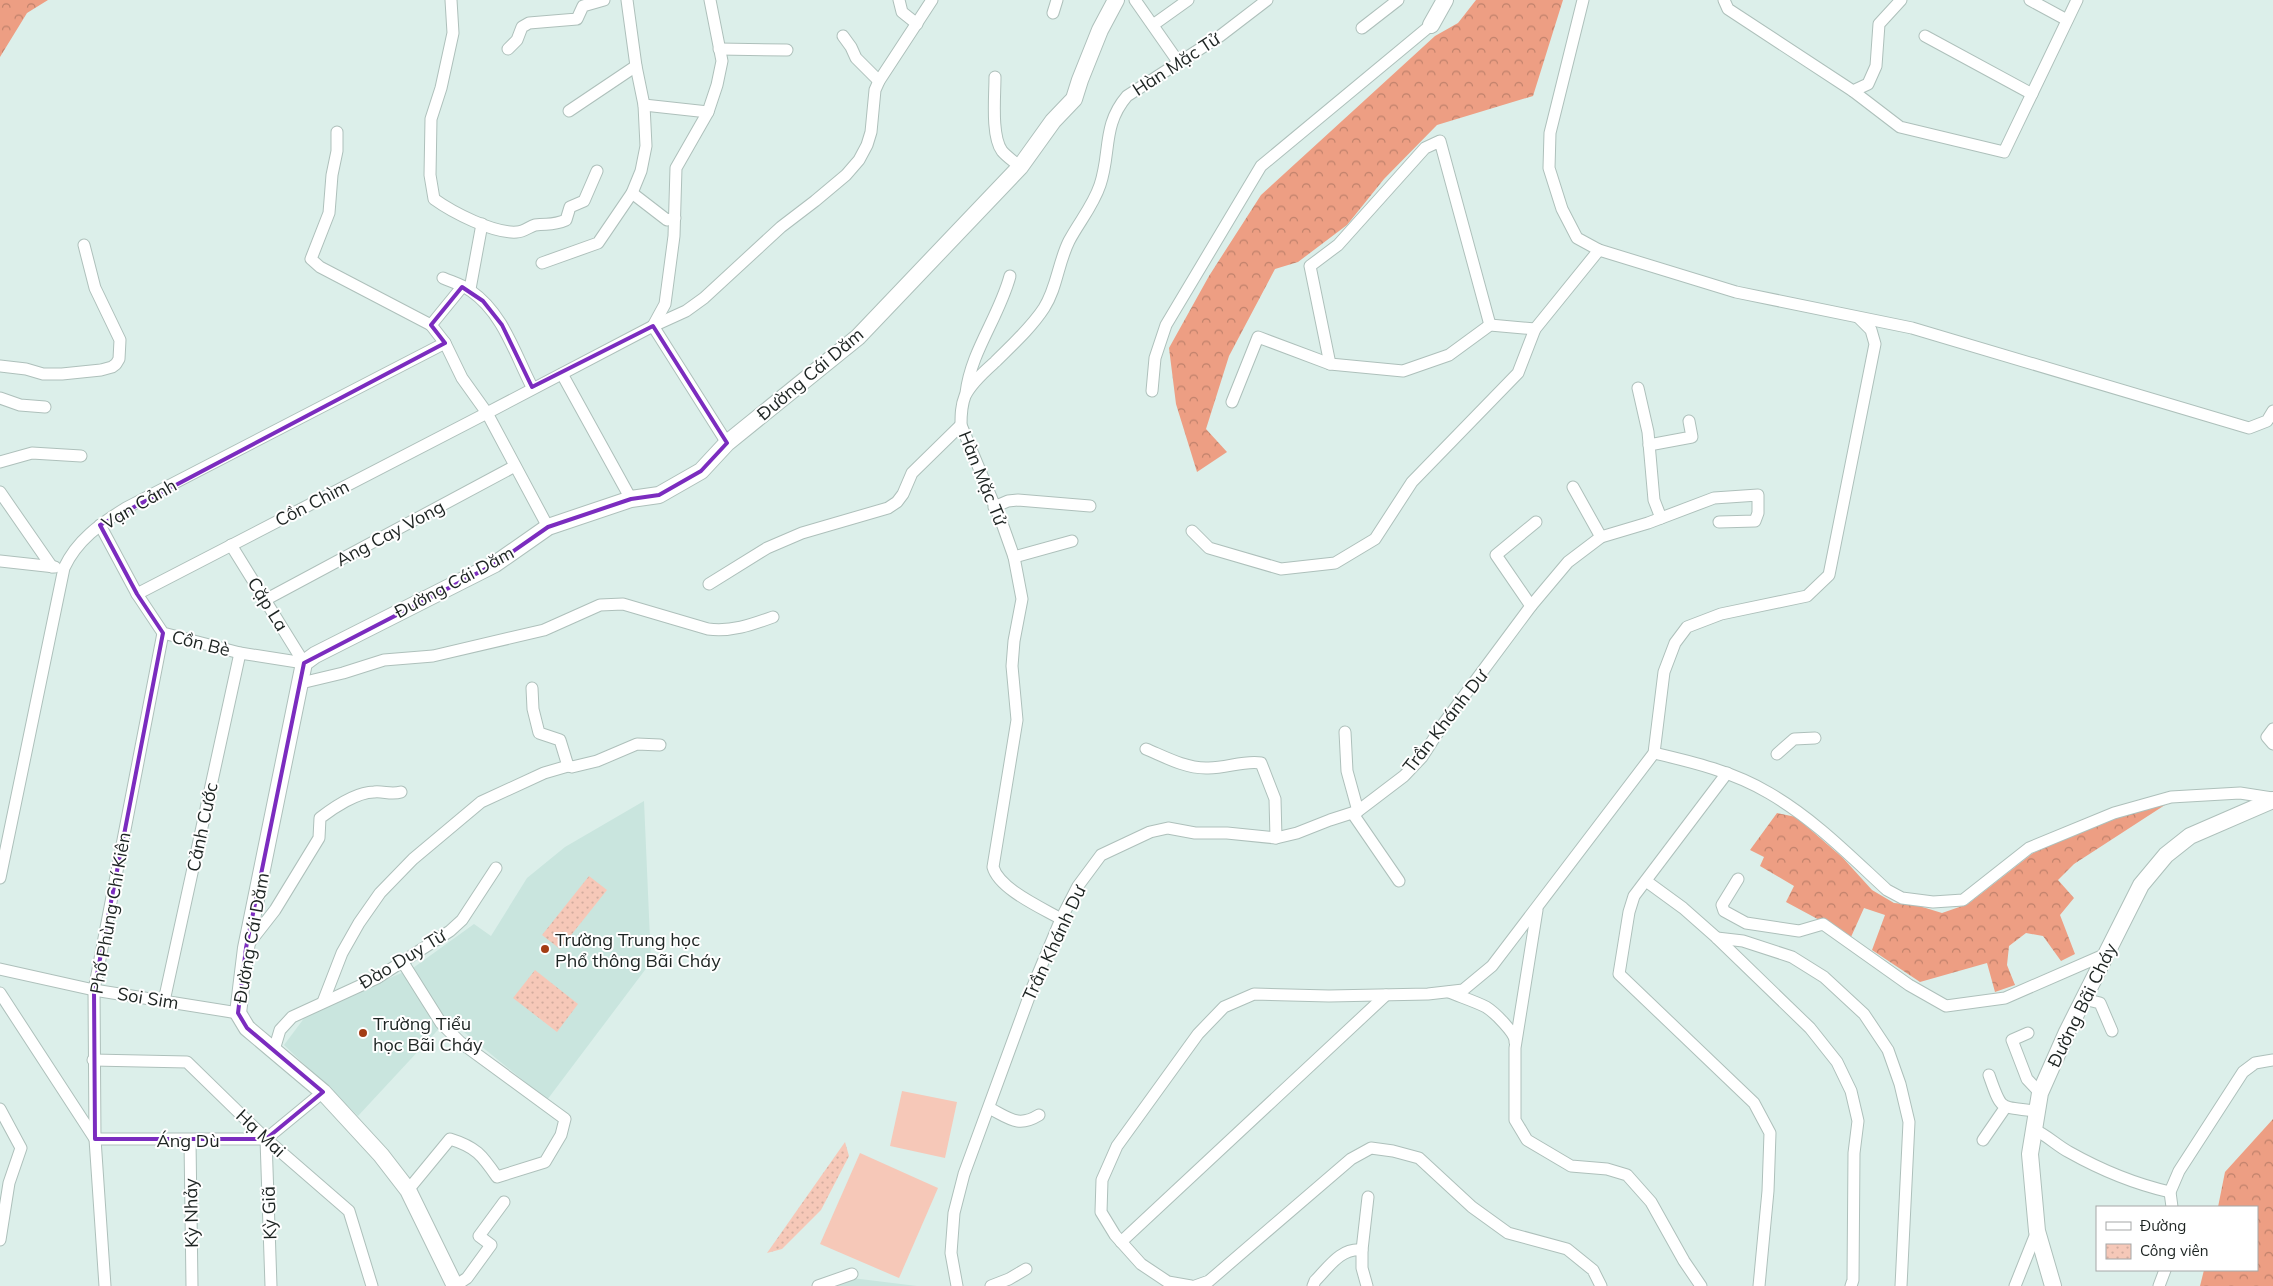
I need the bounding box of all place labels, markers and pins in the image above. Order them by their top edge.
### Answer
place label: Trường Trung học Phổ thông Bãi Cháy [555,928,721,972]
marker: Trường Trung học Phổ thông Bãi Cháy [539,943,551,955]
place label: Trường Tiểu học Bãi Cháy [373,1012,483,1056]
marker: Trường Tiểu học Bãi Cháy [357,1027,369,1039]

